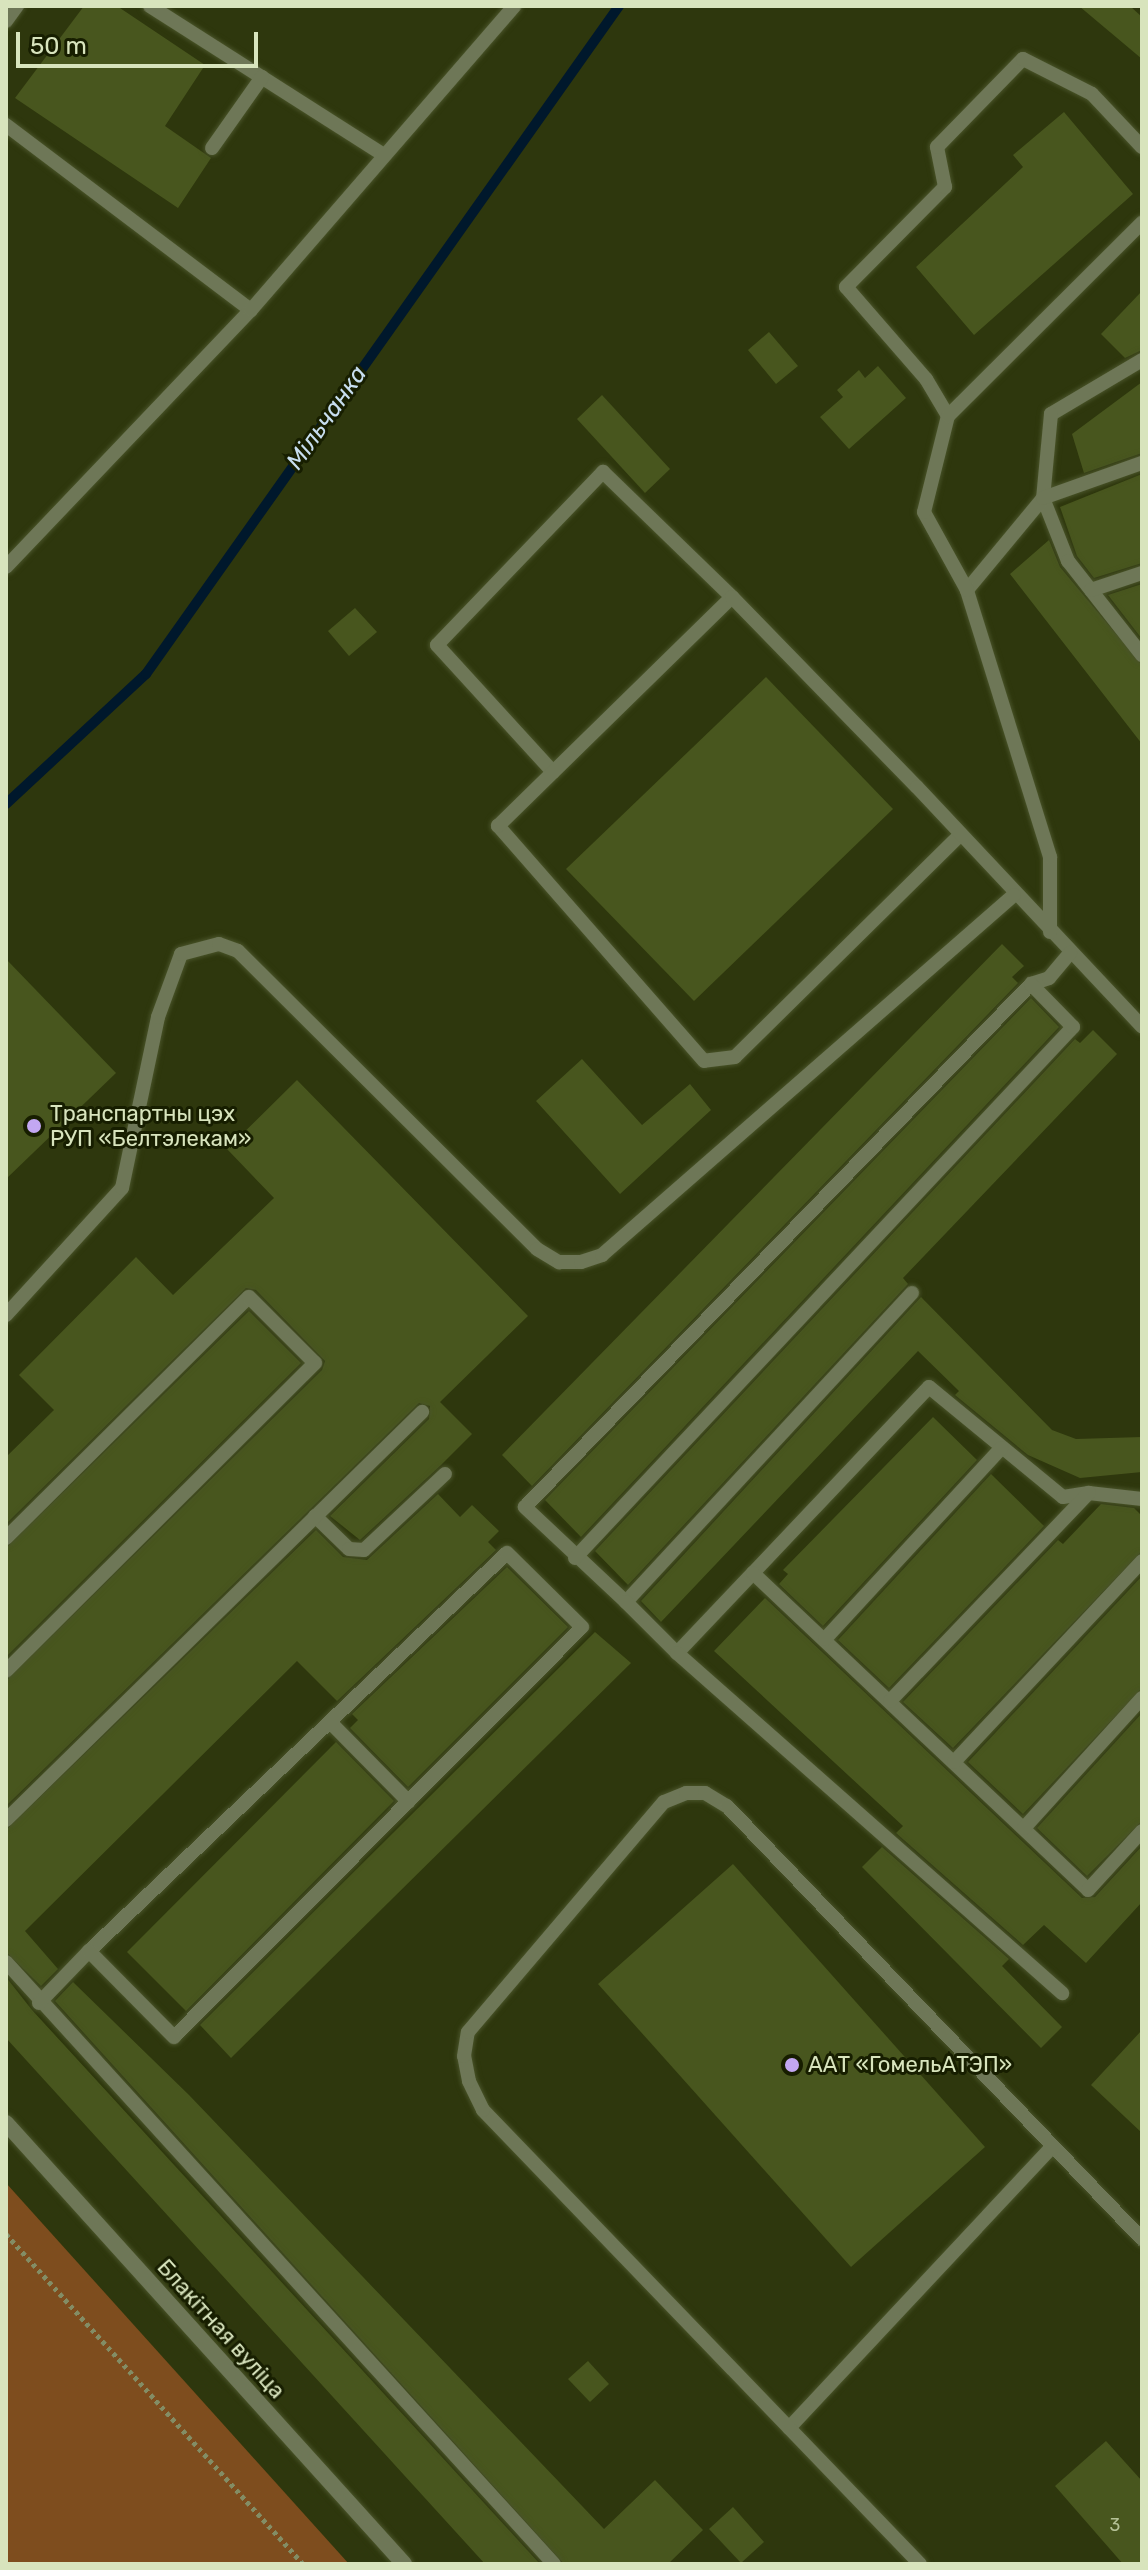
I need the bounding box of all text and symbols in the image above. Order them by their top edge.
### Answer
scale bar [20,16,262,66]
text: 50 m [30,32,87,60]
water label: Мільчанка [281,361,373,475]
place label: Транспартны цэх РУП «Белтэлекам» [50,1100,251,1152]
marker: Транспартны цэх РУП «Белтэлекам» [25,1117,43,1135]
place label: ААТ «ГомельАТЭП» [808,2052,1012,2078]
marker: ААТ «ГомельАТЭП» [783,2056,801,2074]
street label: Блакітная вуліца [152,2254,290,2404]
house number: 3 [1110,2514,1120,2536]

